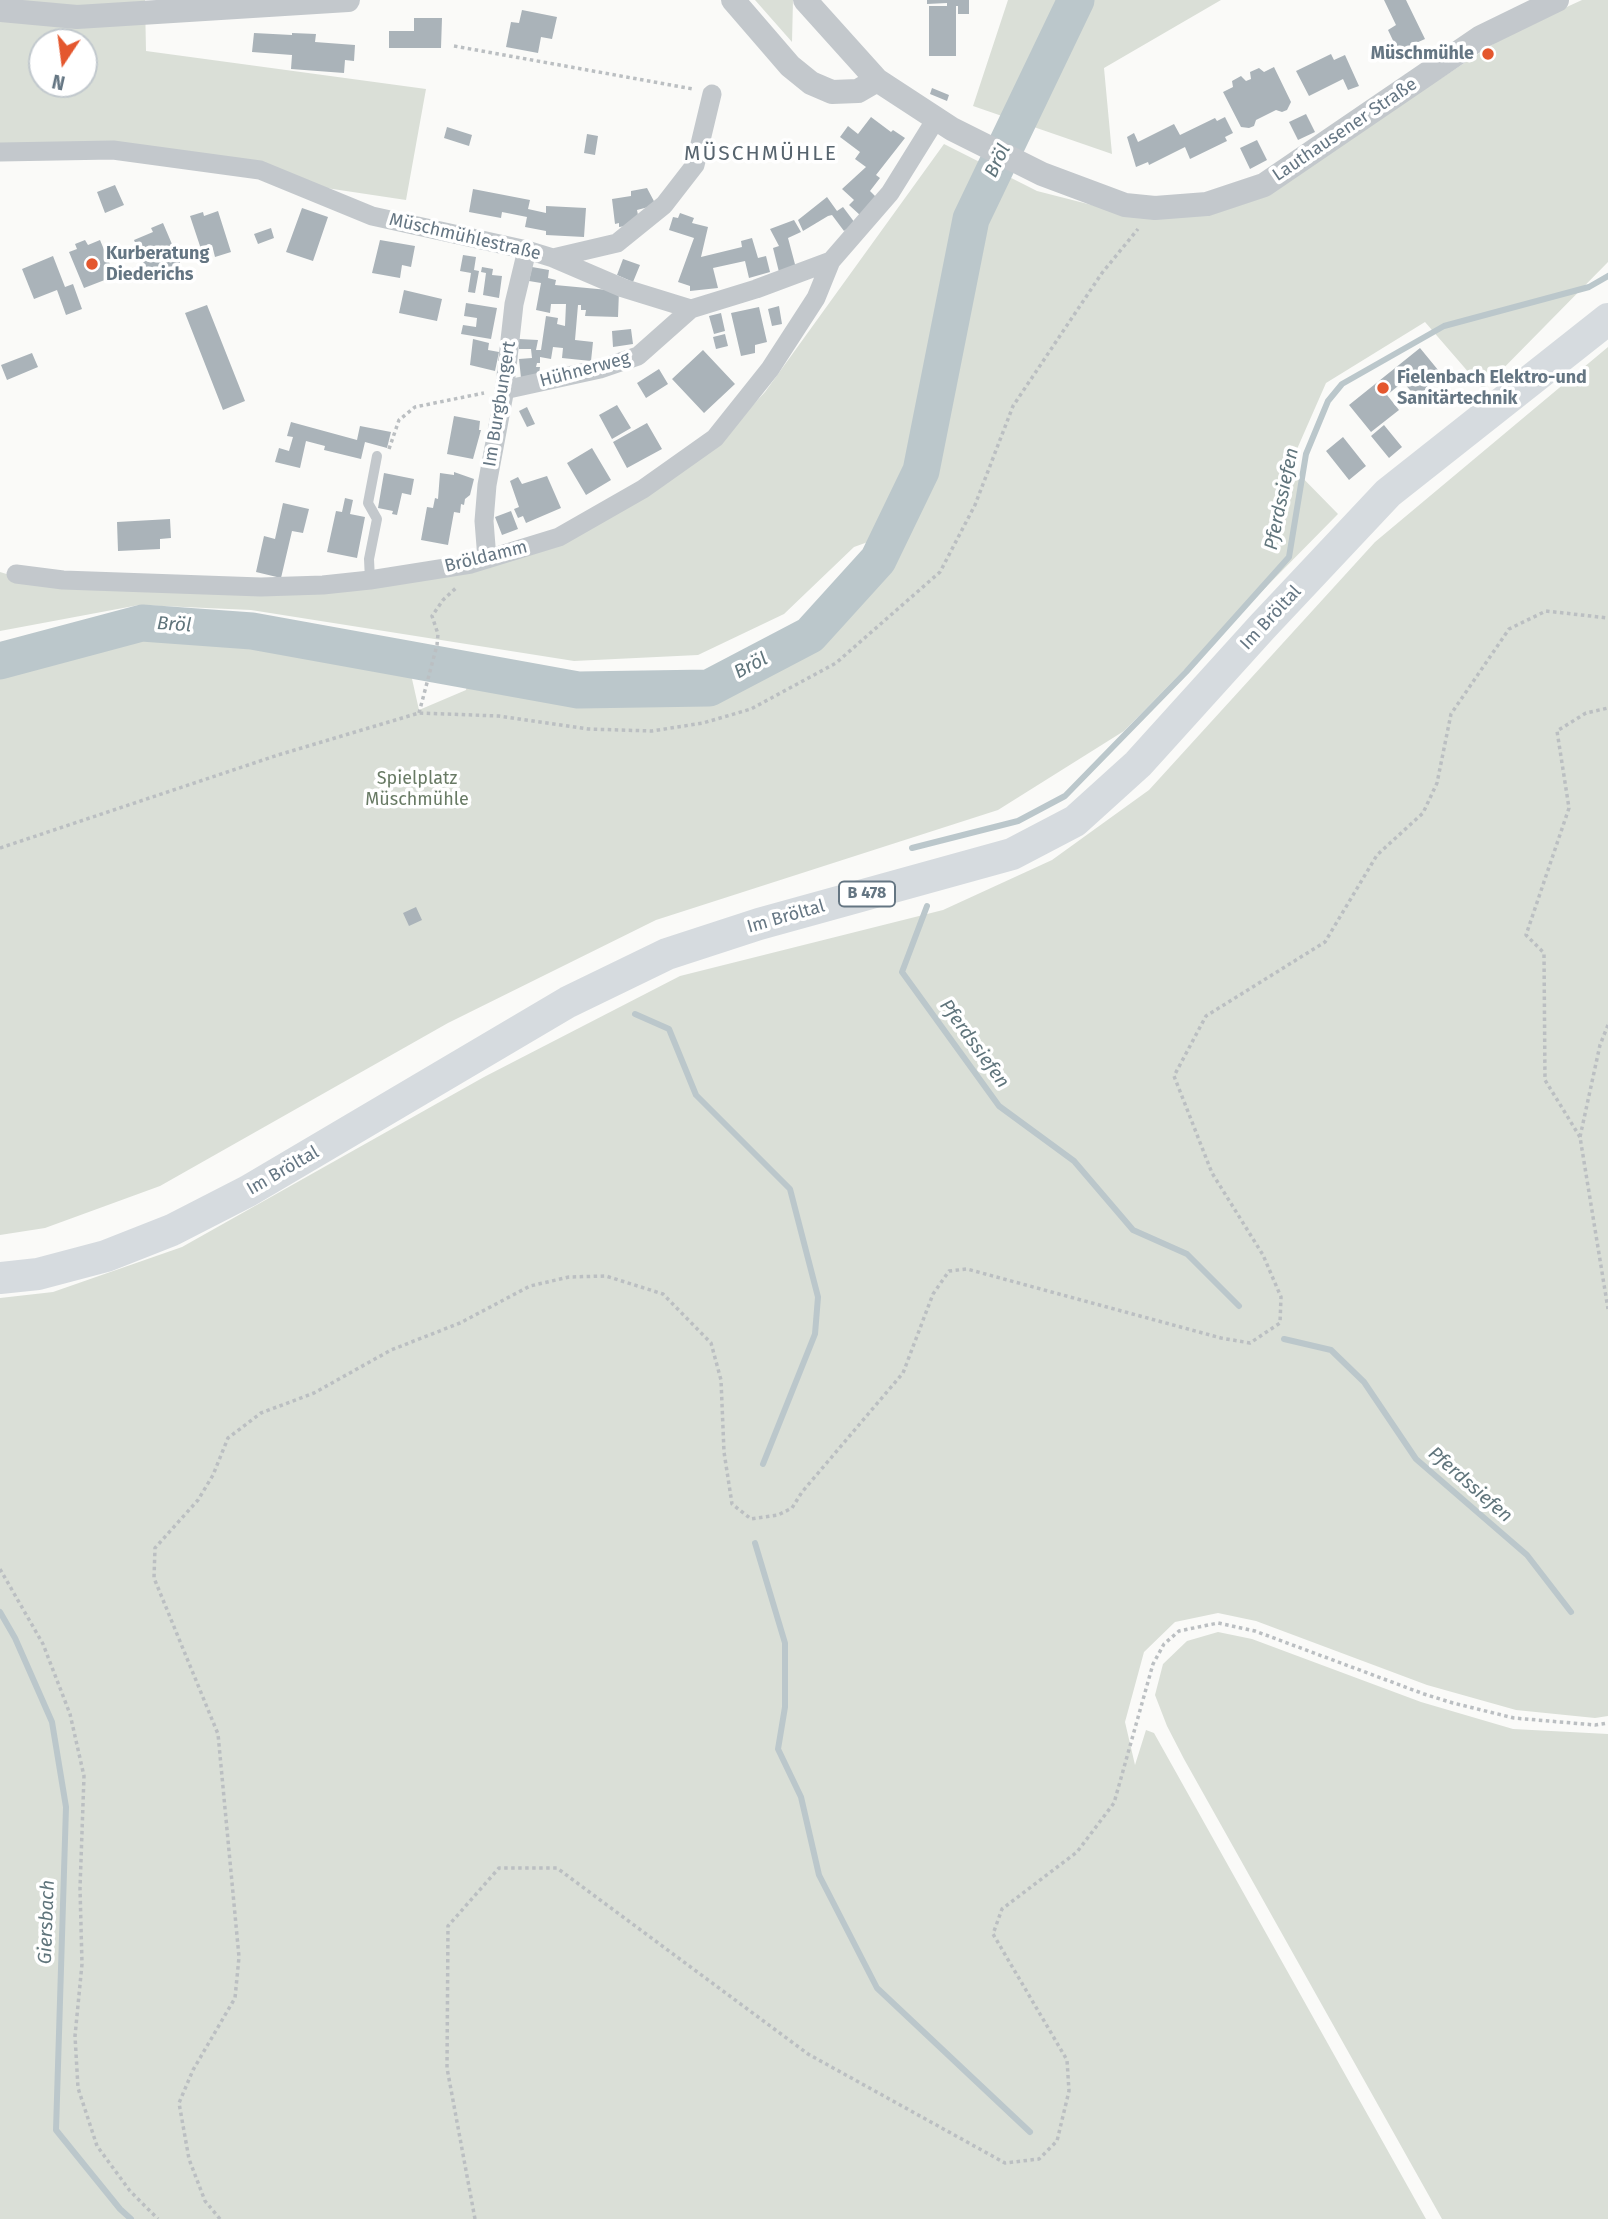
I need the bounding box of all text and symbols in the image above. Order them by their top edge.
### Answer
north arrow [28,28,98,98]
place label: Müschmühle [1371,43,1474,65]
marker: Müschmühle [1480,46,1496,62]
text: N [50,69,67,95]
street label: Lauthausener Straße [1269,74,1421,186]
water label: Bröl [980,140,1016,182]
district label: MÜSCHMÜHLE [685,141,837,167]
street label: Müschmühlestraße [387,209,543,265]
place label: Kurberatung Diederichs [106,243,209,286]
marker: Kurberatung Diederichs [84,256,100,272]
street label: Im Burgbungert [479,340,521,468]
street label: Hühnerweg [537,348,633,392]
place label: Fielenbach Elektro-und Sanitärtechnik [1397,367,1587,410]
marker: Fielenbach Elektro-und Sanitärtechnik [1375,380,1391,396]
water label: Pferdssiefen [1260,446,1304,552]
street label: Bröldamm [442,536,530,578]
street label: Im Bröltal [1236,581,1306,655]
water label: Bröl [156,612,192,638]
water label: Bröl [730,648,772,684]
park label: Spielplatz Müschmühle [365,768,469,810]
road number: B 478 [839,881,895,906]
street label: Im Bröltal [745,896,827,938]
water label: Pferdssiefen [934,995,1014,1093]
street label: Im Bröltal [243,1142,323,1200]
water label: Pferdssiefen [1423,1442,1517,1528]
water label: Giersbach [34,1879,60,1965]

